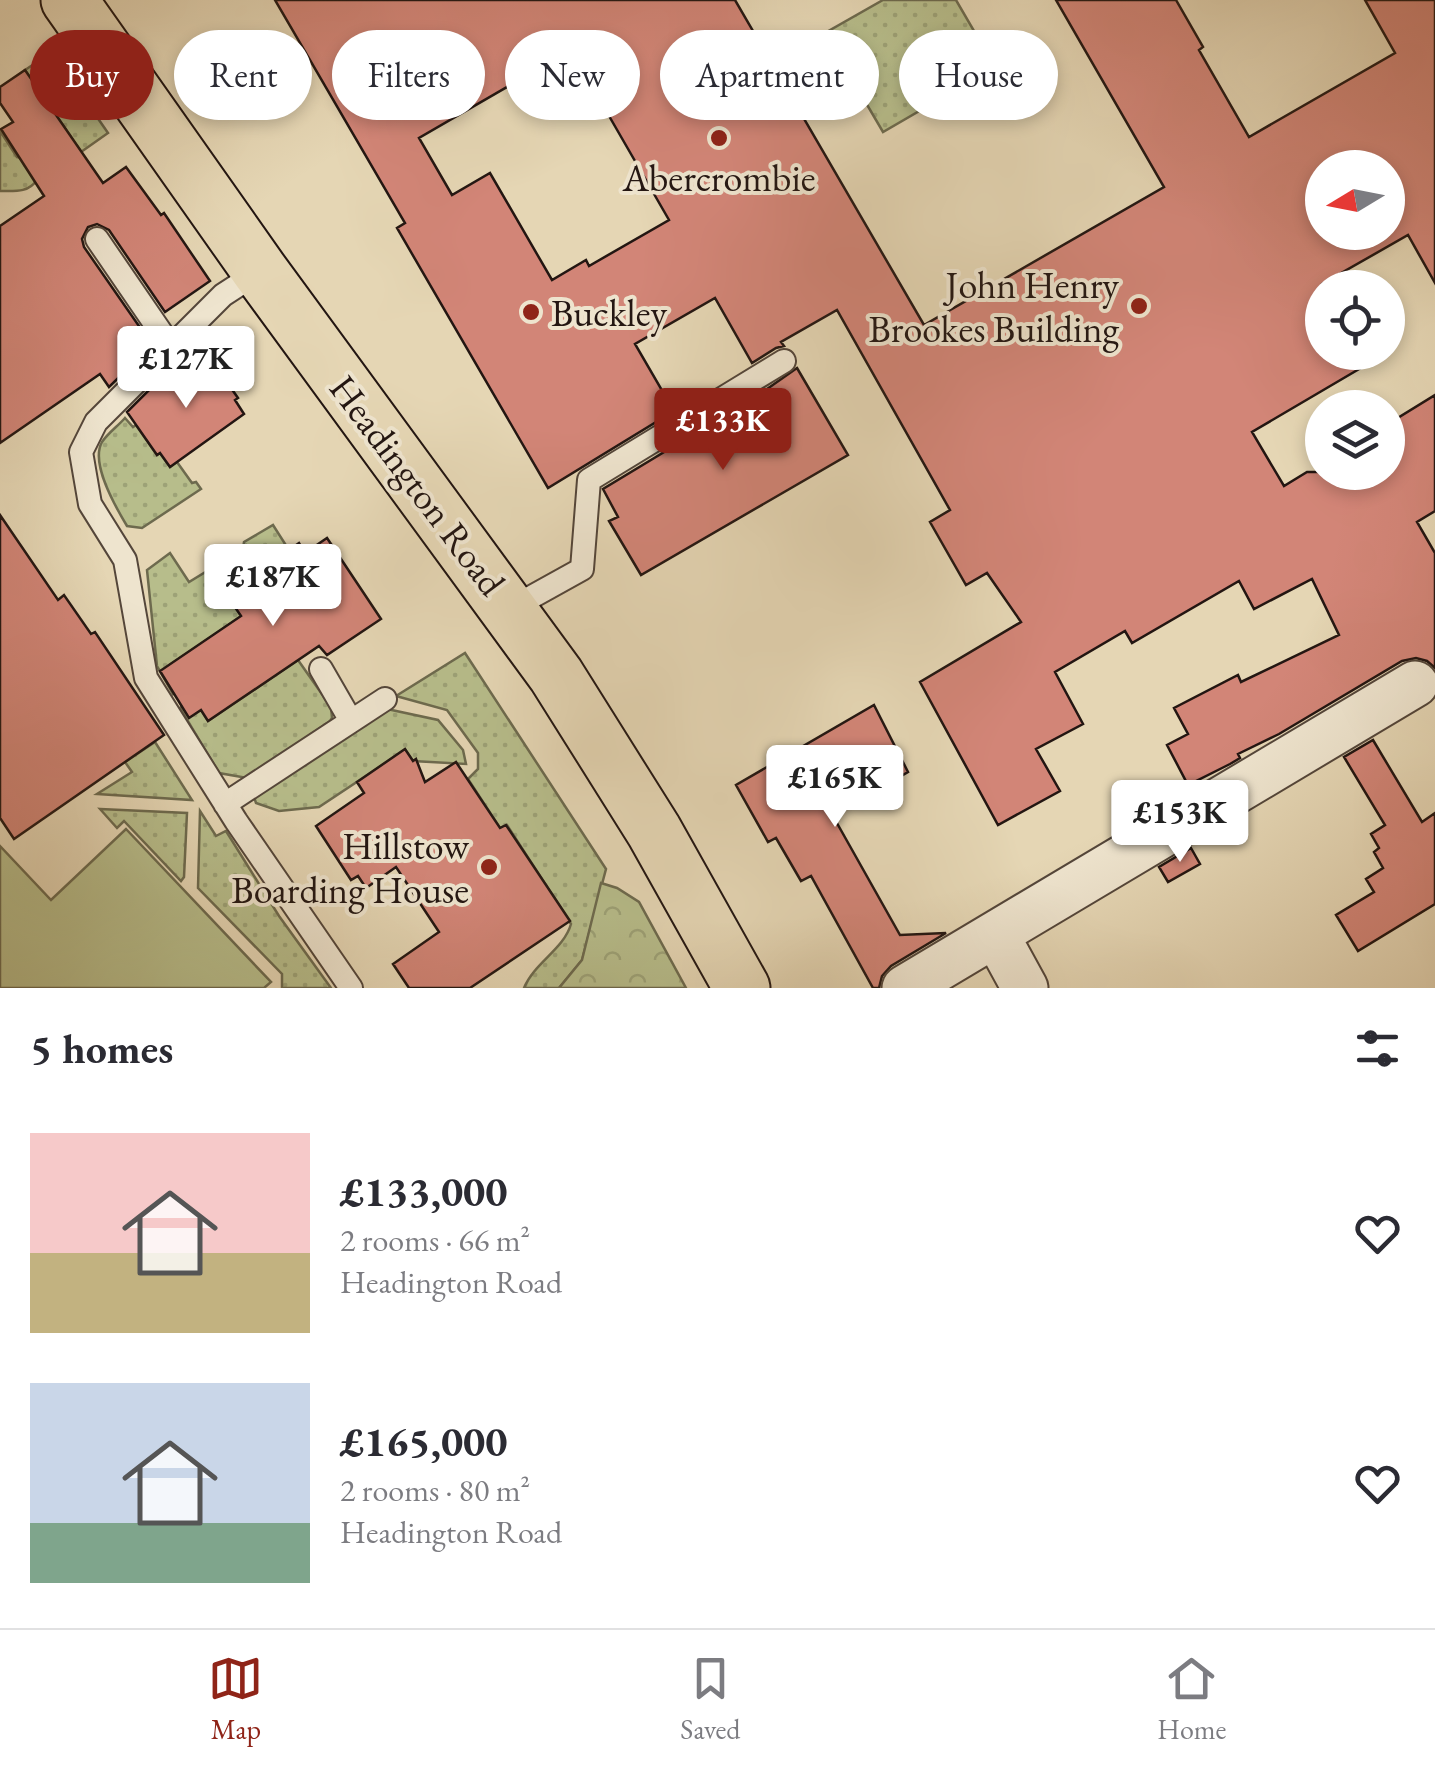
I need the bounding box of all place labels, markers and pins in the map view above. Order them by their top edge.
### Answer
marker: Abercrombie [708,127,730,149]
place label: Abercrombie [621,153,816,202]
place label: John Henry Brookes Building [869,260,1119,353]
place label: Buckley [551,288,668,337]
marker: John Henry Brookes Building [1128,295,1150,317]
marker: Buckley [520,301,542,323]
pin: £127K [116,326,256,411]
pin: £133K [653,388,793,473]
pin: £187K [203,544,343,629]
pin: £165K [765,745,905,830]
pin: £153K [1110,780,1250,865]
place label: Hillstow Boarding House [231,821,470,914]
marker: Hillstow Boarding House [478,856,500,878]

